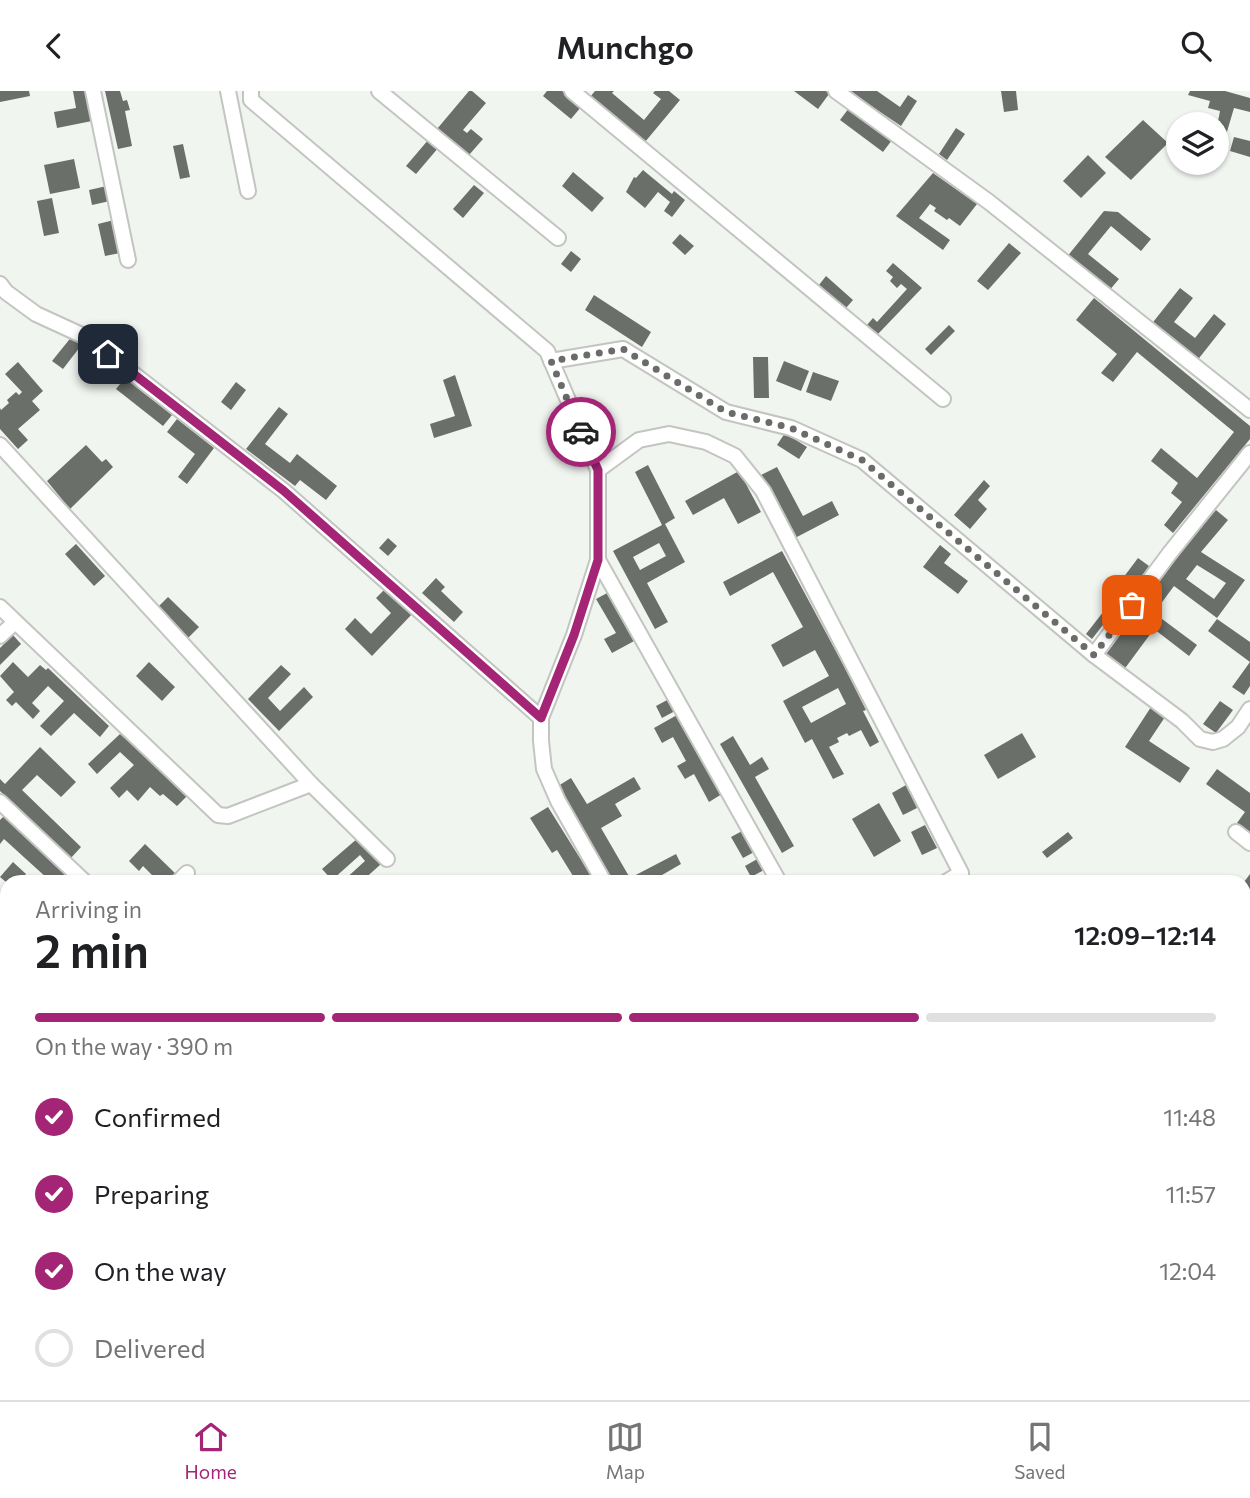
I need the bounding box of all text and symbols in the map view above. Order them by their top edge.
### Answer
text: Munchgo [556,26,694,66]
icon: back [35,27,73,65]
icon: search [1177,27,1215,65]
map controls [1166,112,1229,175]
button: layers [1166,112,1229,175]
pin [78,324,138,384]
icon: home [89,335,127,373]
courier [546,397,616,467]
icon: car [562,413,600,451]
pin [1102,575,1162,635]
icon: bag [1113,586,1151,624]
text: Arriving in [35,895,142,923]
text: 12:09–12:14 [1074,919,1216,950]
text: 2 min [35,921,149,977]
text: On the way · 390 m [35,1032,233,1060]
icon: check [35,1098,73,1136]
text: Confirmed [94,1101,221,1132]
text: 11:48 [1163,1103,1216,1131]
icon: check [35,1175,73,1213]
text: Preparing [94,1178,209,1209]
text: 11:57 [1166,1180,1216,1208]
icon: check [35,1252,73,1290]
text: On the way [94,1255,227,1286]
text: 12:04 [1159,1257,1216,1285]
text: Delivered [94,1332,205,1363]
tab: Home [185,1418,237,1483]
tab: Map [606,1418,645,1483]
tab: Saved [1014,1418,1065,1483]

